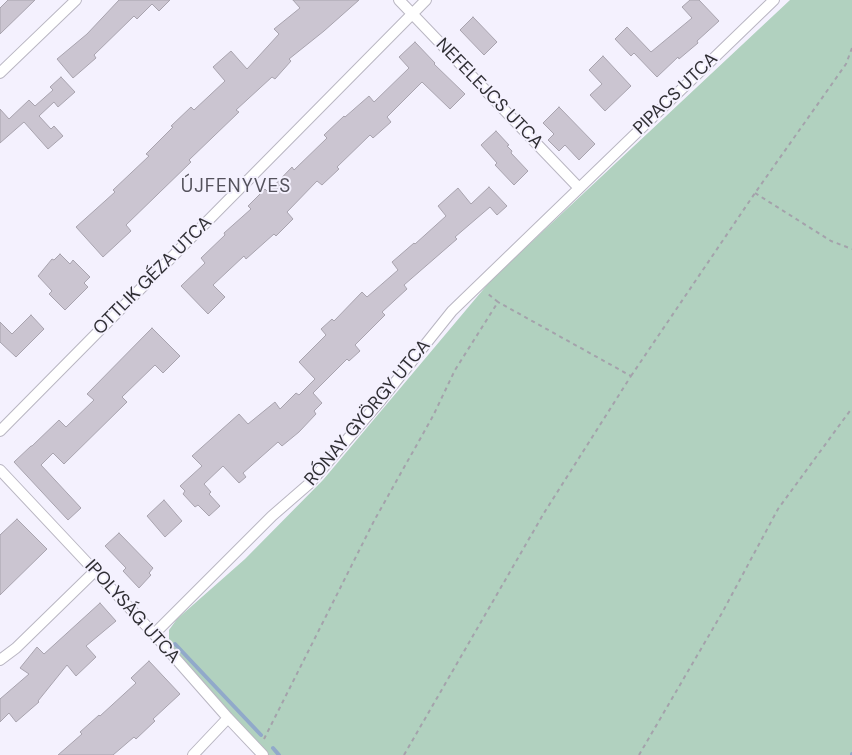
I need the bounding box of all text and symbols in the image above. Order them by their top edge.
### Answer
street label: NEFELEJCS UTCA [431,34,547,154]
street label: PIPACS UTCA [629,48,723,140]
district label: ÚJFENYVES [180,176,292,198]
street label: OTTLIK GÉZA UTCA [89,212,217,340]
street label: RÓNAY GYÖRGY UTCA [301,336,435,490]
street label: IPOLYSÁG UTCA [80,556,184,668]

